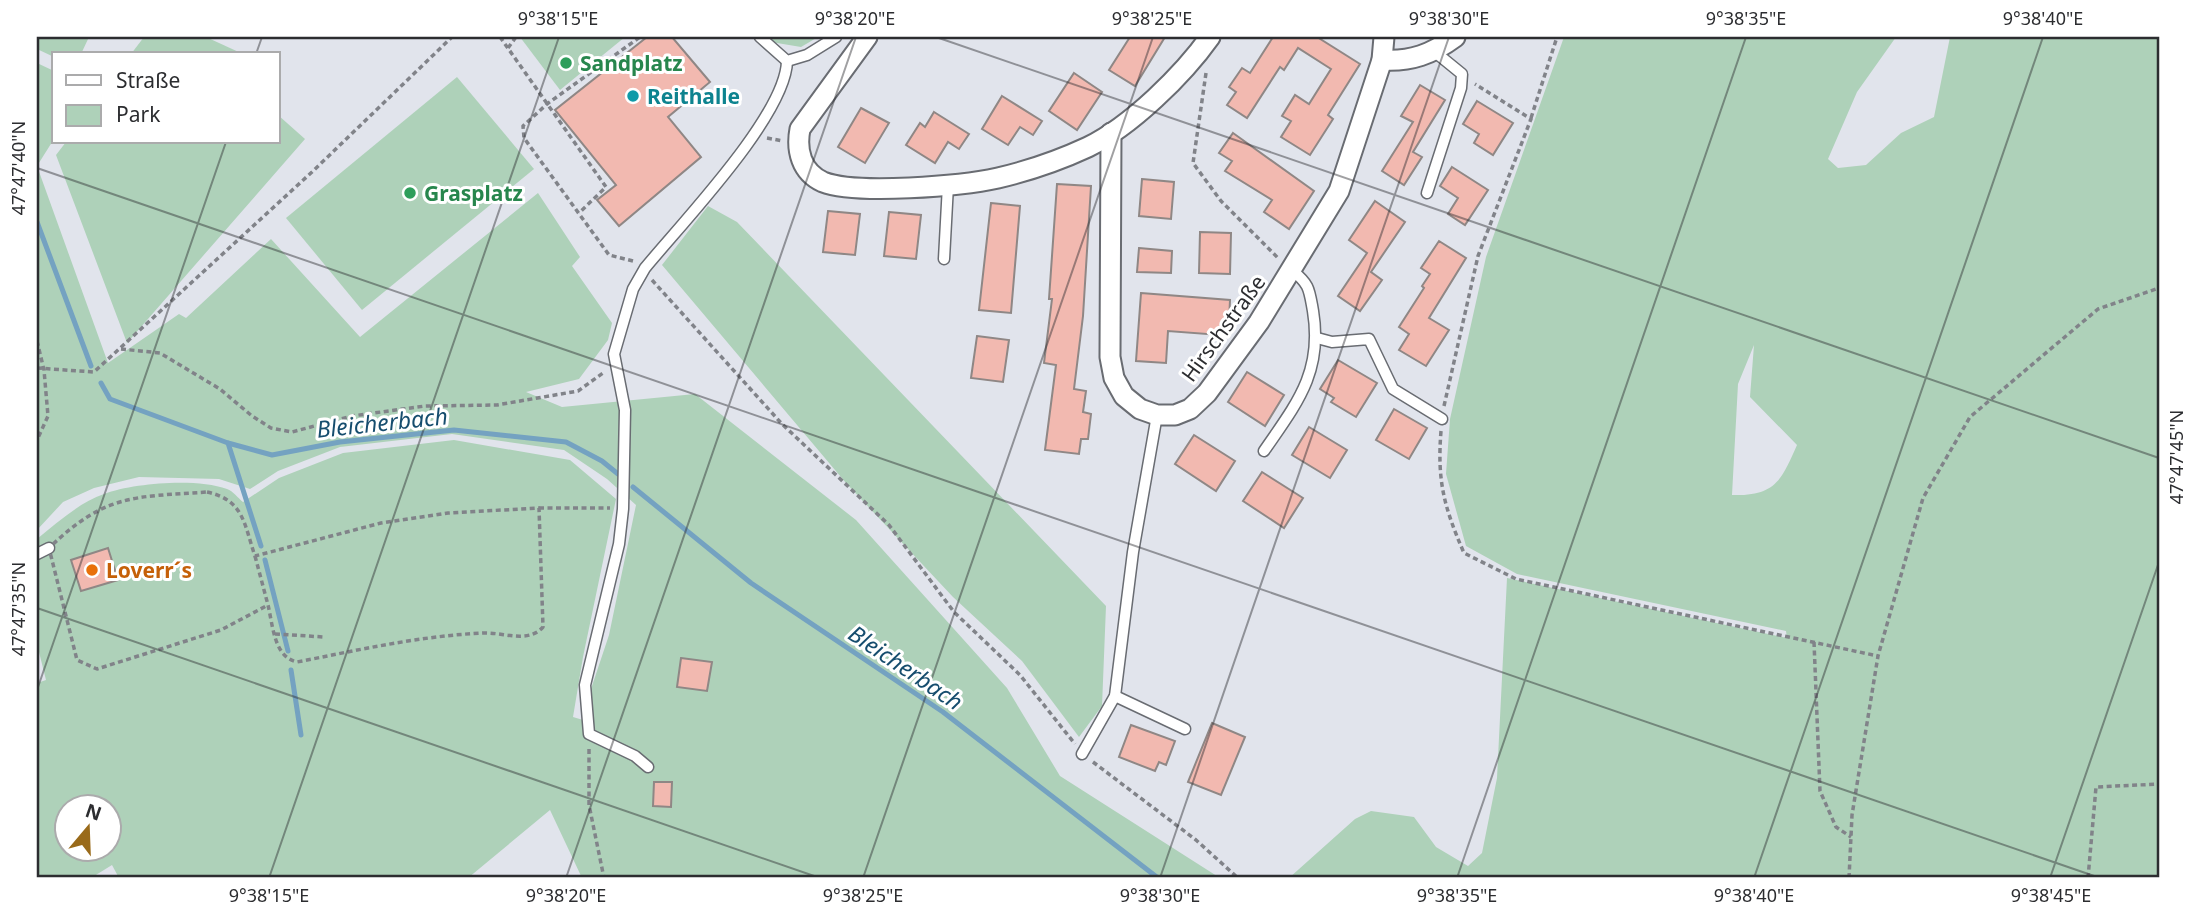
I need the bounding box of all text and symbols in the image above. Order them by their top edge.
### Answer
text: 9°38'15"E [518,6,598,30]
text: 9°38'20"E [815,6,895,30]
text: 9°38'25"E [1112,6,1192,30]
text: 9°38'30"E [1409,6,1489,30]
text: 9°38'35"E [1706,6,1786,30]
text: 9°38'40"E [2003,6,2083,30]
place label: Sandplatz [580,49,683,77]
legend [52,52,280,144]
marker: Sandplatz [558,55,574,71]
text: Straße [116,66,180,94]
place label: Reithalle [647,82,740,110]
marker: Reithalle [625,88,641,104]
text: Park [116,100,161,128]
text: 47°47'40"N [6,121,30,215]
place label: Grasplatz [424,179,523,207]
marker: Grasplatz [402,185,418,201]
street label: Hirschstraße [1175,269,1271,387]
water label: Bleicherbach [315,399,449,445]
text: 47°47'45"N [2164,410,2188,504]
place label: Loverr´s [106,556,192,584]
text: 47°47'35"N [6,562,30,656]
marker: Loverr´s [84,562,100,578]
water label: Bleicherbach [842,617,970,717]
north arrow [52,792,122,862]
text: N [82,797,105,827]
text: 9°38'15"E [229,883,309,907]
text: 9°38'20"E [526,883,606,907]
text: 9°38'25"E [823,883,903,907]
text: 9°38'30"E [1120,883,1200,907]
text: 9°38'35"E [1417,883,1497,907]
text: 9°38'40"E [1714,883,1794,907]
text: 9°38'45"E [2011,883,2091,907]

